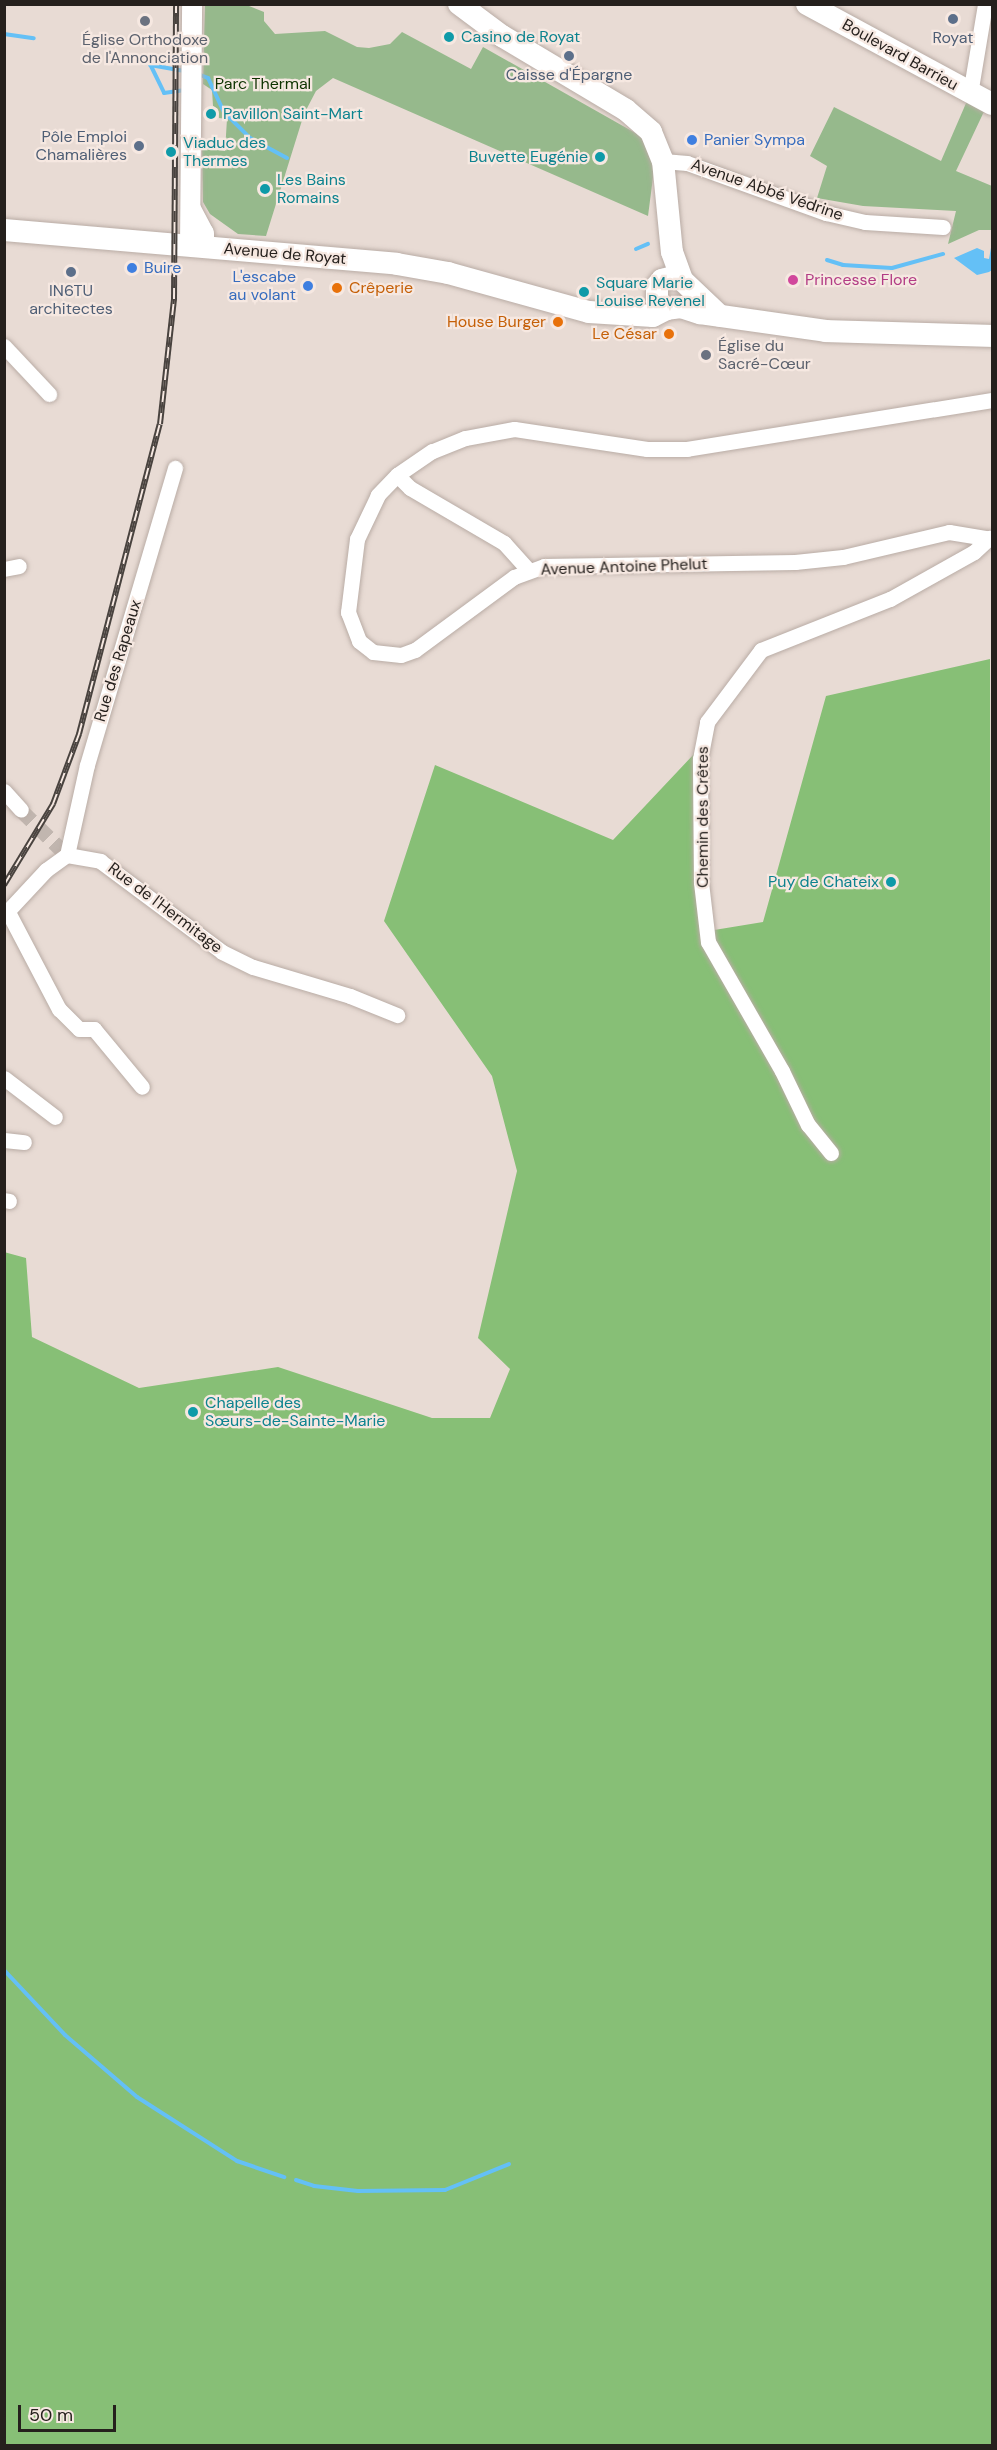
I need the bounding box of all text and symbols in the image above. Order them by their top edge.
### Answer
marker: Royat [946,12,960,26]
marker: Église Orthodoxe de l'Annonciation [138,14,152,28]
street label: Boulevard Barrieu [839,15,961,95]
place label: Casino de Royat [461,27,580,47]
place label: Royat [932,28,974,48]
place label: Église Orthodoxe de l'Annonciation [82,30,208,68]
marker: Casino de Royat [442,30,456,44]
marker: Caisse d'Épargne [562,49,576,63]
place label: Caisse d'Épargne [506,65,632,85]
park label: Parc Thermal [215,74,311,94]
place label: Pavillon Saint-Mart [223,104,363,124]
marker: Pavillon Saint-Mart [204,107,218,121]
place label: Pôle Emploi Chamalières [35,127,127,165]
place label: Panier Sympa [704,130,805,150]
place label: Viaduc des Thermes [183,133,266,171]
marker: Panier Sympa [685,133,699,147]
marker: Pôle Emploi Chamalières [132,139,146,153]
marker: Viaduc des Thermes [164,145,178,159]
place label: Buvette Eugénie [469,147,588,167]
marker: Buvette Eugénie [593,150,607,164]
street label: Avenue Abbé Védrine [688,155,846,225]
place label: Les Bains Romains [277,170,346,208]
marker: Les Bains Romains [258,182,272,196]
street label: Avenue de Royat [223,239,347,269]
place label: Buire [144,258,181,278]
marker: Buire [125,261,139,275]
marker: IN6TU architectes [64,265,78,279]
place label: L'escabe au volant [229,267,296,305]
place label: Princesse Flore [805,270,917,290]
place label: Square Marie Louise Revenel [596,273,705,311]
marker: Princesse Flore [786,273,800,287]
place label: Crêperie [349,278,413,298]
marker: L'escabe au volant [301,279,315,293]
place label: IN6TU architectes [29,281,113,319]
marker: Crêperie [330,281,344,295]
marker: Square Marie Louise Revenel [577,285,591,299]
place label: House Burger [447,312,546,332]
marker: House Burger [551,315,565,329]
place label: Le César [592,324,657,344]
marker: Le César [662,327,676,341]
place label: Église du Sacré-Cœur [718,336,811,374]
marker: Église du Sacré-Cœur [699,348,713,362]
street label: Avenue Antoine Phelut [540,554,708,580]
street label: Rue des Rapeaux [90,598,146,724]
street label: Chemin des Crêtes [693,746,713,888]
street label: Rue de l'Hermitage [104,859,226,957]
place label: Puy de Chateix [768,872,879,892]
marker: Puy de Chateix [884,875,898,889]
place label: Chapelle des Sœurs-de-Sainte-Marie [205,1393,385,1431]
marker: Chapelle des Sœurs-de-Sainte-Marie [186,1405,200,1419]
scale bar [21,2393,118,2431]
text: 50 m [29,2403,73,2427]

